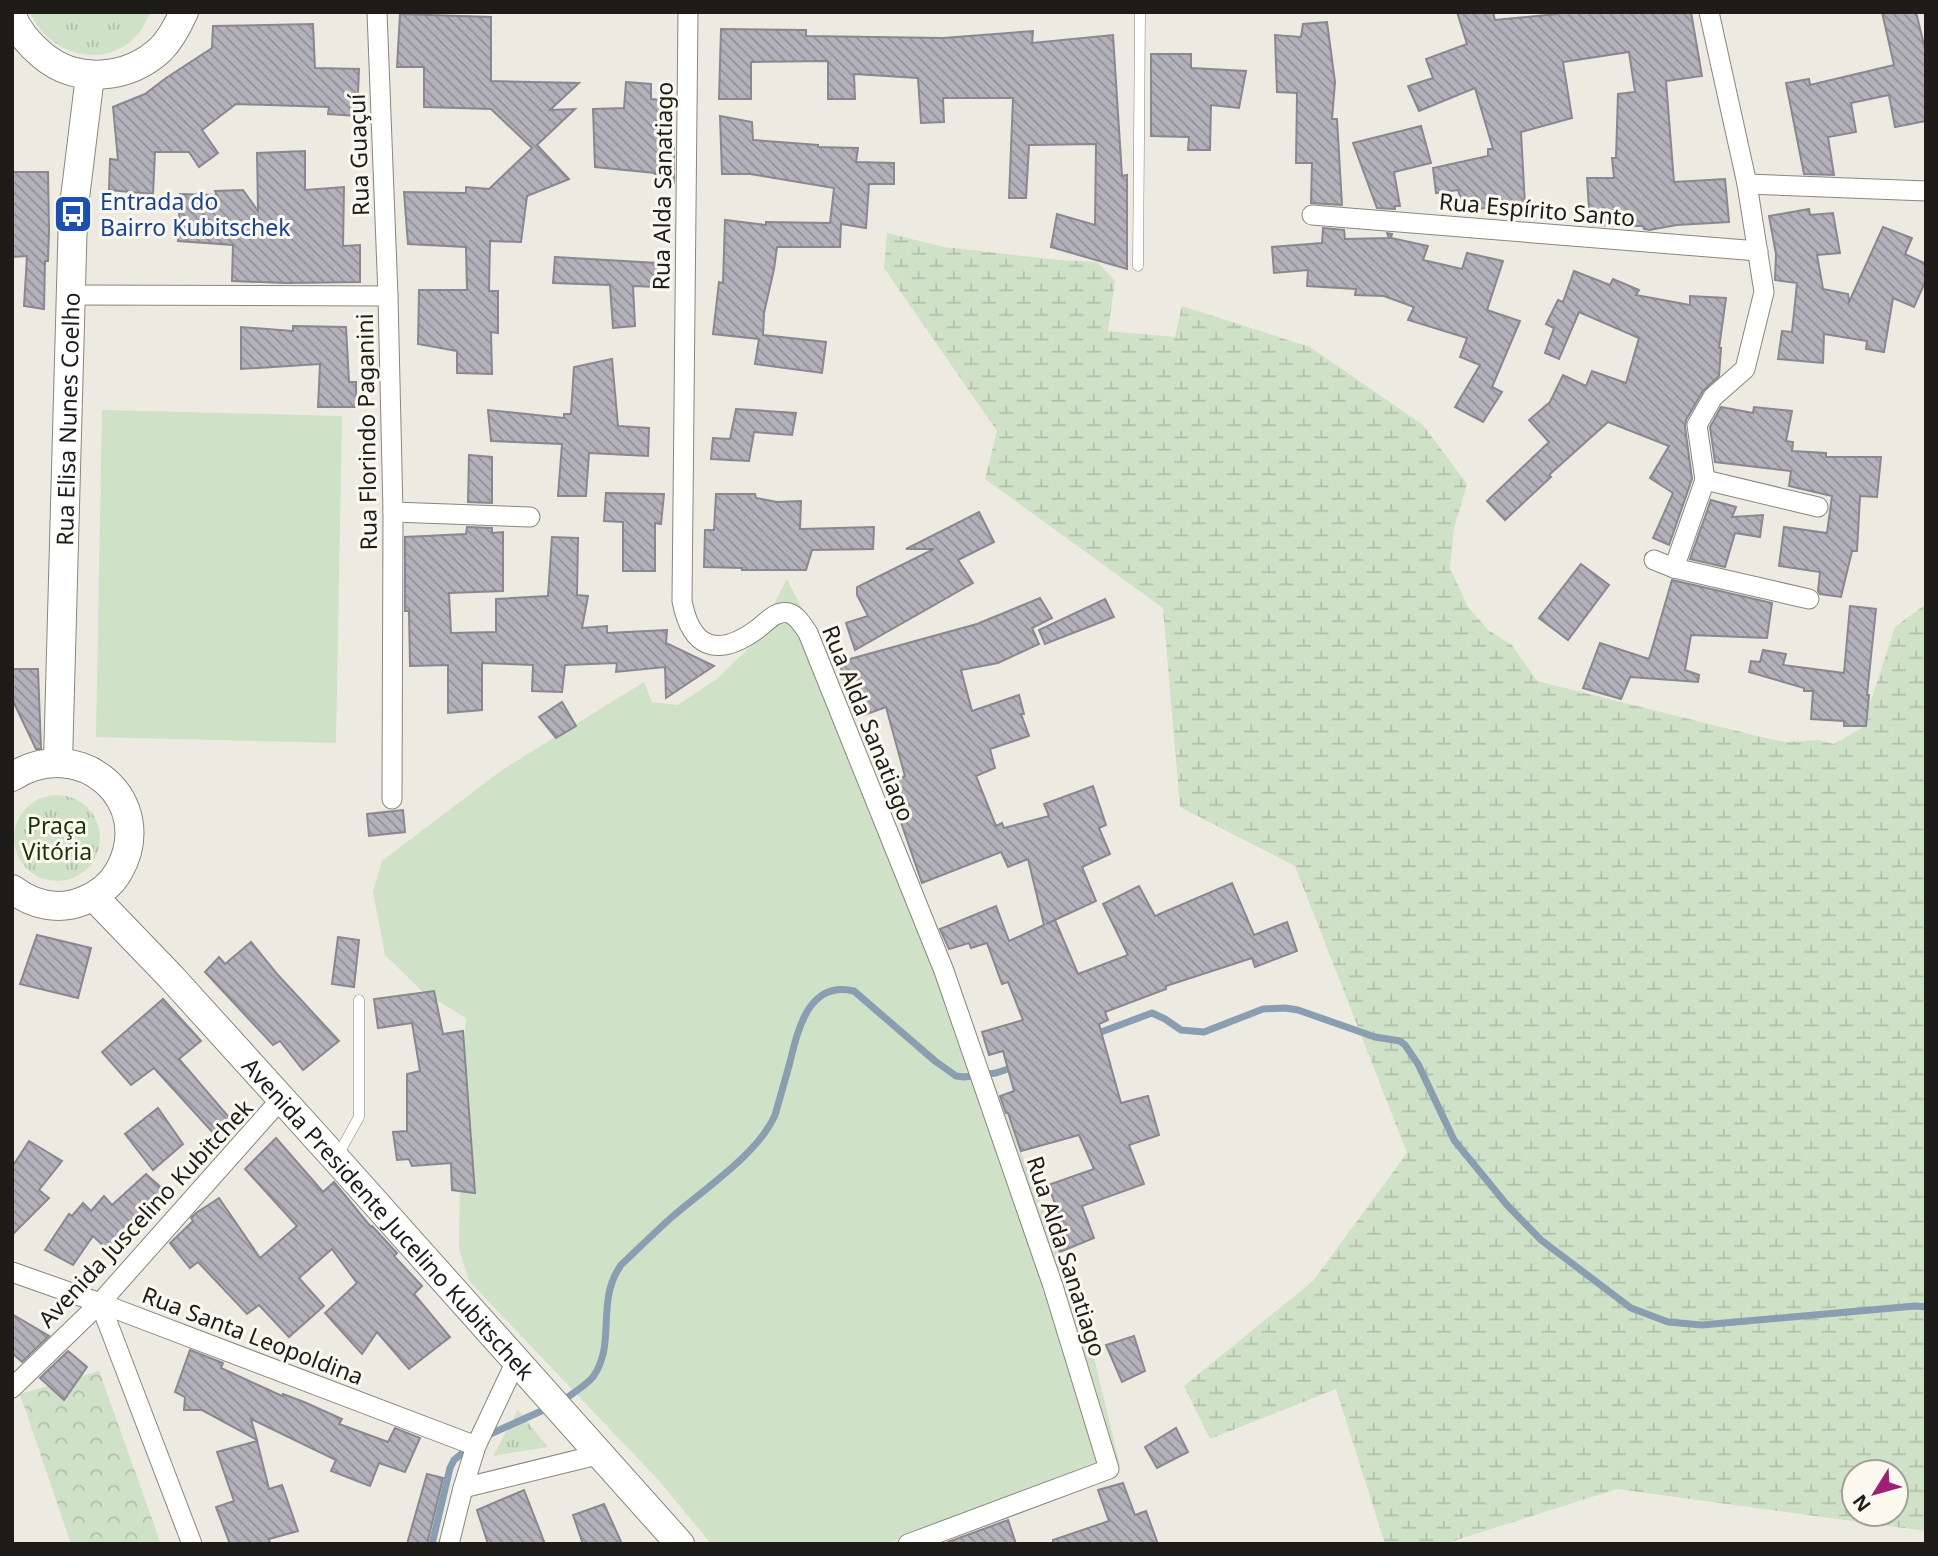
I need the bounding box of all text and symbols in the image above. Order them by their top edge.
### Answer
street label: Rua Alda Sanatiago [644,81,680,291]
street label: Rua Guaçuí [340,92,376,217]
street label: Rua Espírito Santo [1438,184,1636,234]
place label: Entrada do Bairro Kubitschek [100,185,291,243]
bus stop icon: Entrada do Bairro Kubitschek [52,193,94,235]
street label: Rua Elisa Nunes Coelho [48,292,87,546]
street label: Rua Florindo Paganini [348,313,384,551]
street label: Rua Alda Sanatiago [815,620,923,826]
park label: Praça Vitória [22,809,92,867]
street label: Avenida Presidente Jucelino Kubitschek [235,1050,542,1387]
street label: Avenida Juscelino Kubitchek [31,1091,260,1334]
street label: Rua Alda Sanatiago [1020,1152,1114,1360]
street label: Rua Santa Leopoldina [138,1278,368,1392]
north arrow [1840,1458,1910,1528]
text: N [1846,1489,1876,1517]

